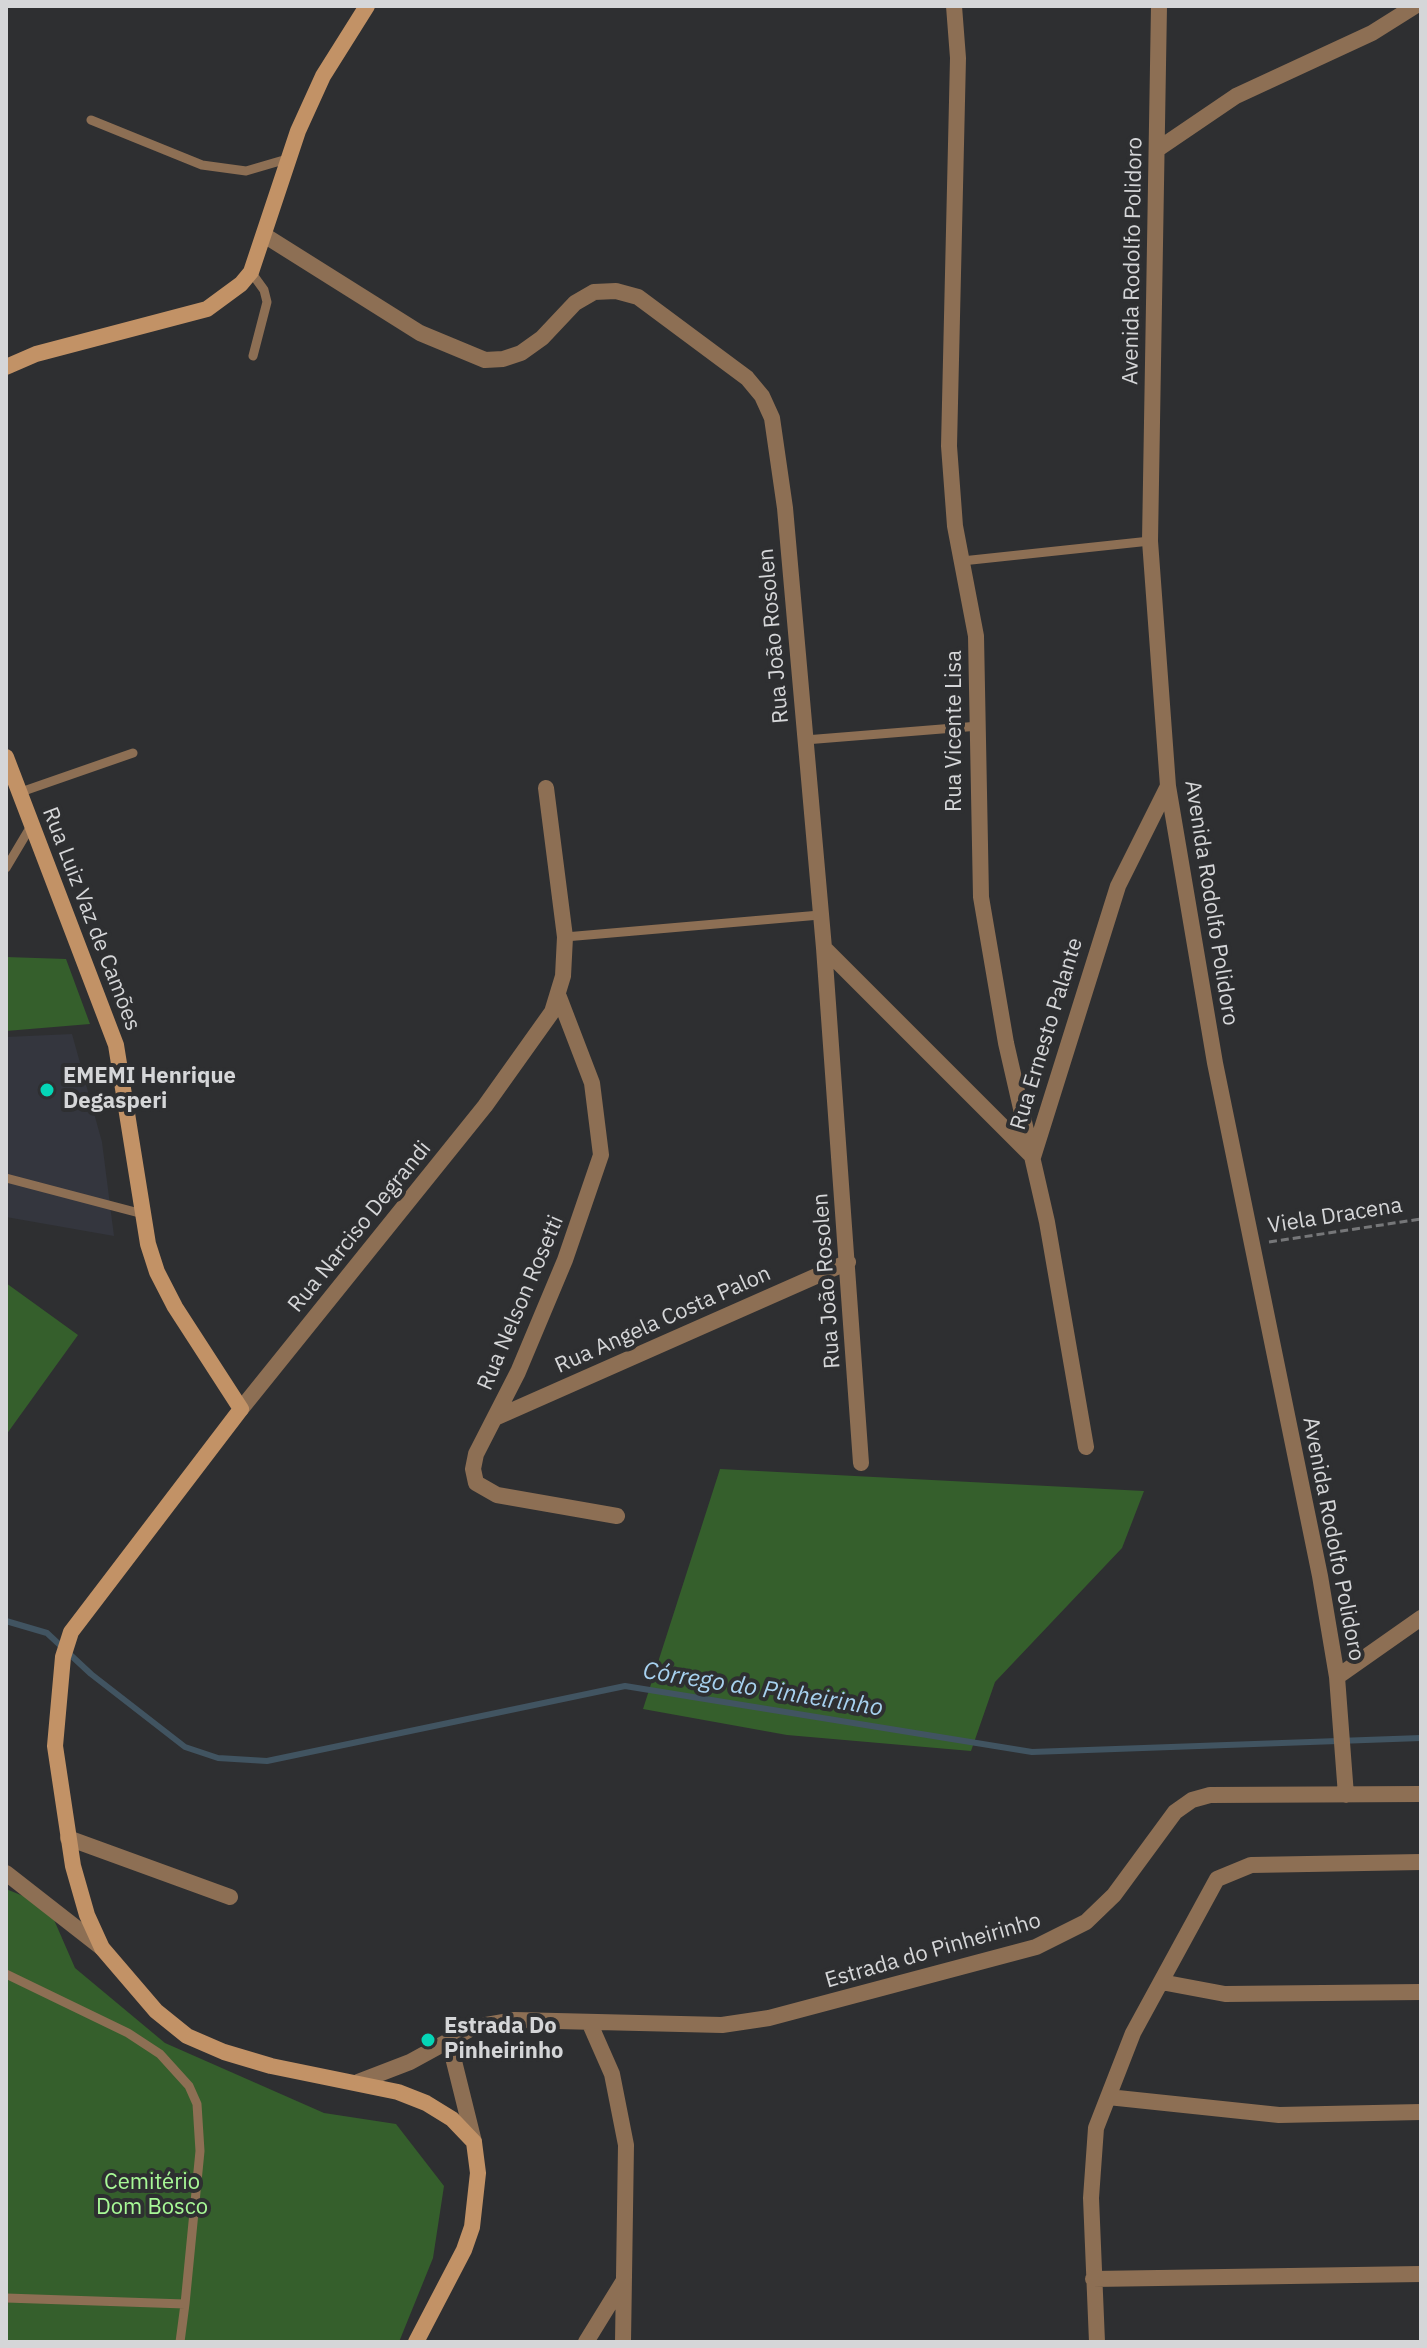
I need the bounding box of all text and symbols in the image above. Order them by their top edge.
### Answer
street label: Avenida Rodolfo Polidoro [1118,137,1148,385]
street label: Rua João Rosolen [753,547,795,725]
street label: Rua Vicente Lisa [942,650,968,812]
street label: Avenida Rodolfo Polidoro [1179,779,1243,1027]
street label: Rua Luiz Vaz de Camões [36,803,146,1035]
street label: Rua Ernesto Palante [1005,935,1089,1133]
place label: EMEMI Henrique Degasperi [63,1064,236,1116]
marker: EMEMI Henrique Degasperi [38,1081,56,1099]
street label: Rua Narciso Degrandi [283,1136,437,1318]
street label: Rua João Rosolen [808,1192,846,1370]
street label: Viela Dracena [1266,1192,1404,1240]
street label: Rua Nelson Rosetti [472,1212,570,1394]
street label: Rua Angela Costa Palon [551,1260,775,1380]
street label: Avenida Rodolfo Polidoro [1296,1415,1370,1663]
water label: Córrego do Pinheirinho [641,1657,885,1723]
street label: Estrada do Pinheirinho [822,1908,1044,1994]
place label: Estrada Do Pinheirinho [444,2014,563,2066]
marker: Estrada Do Pinheirinho [419,2031,437,2049]
park label: Cemitério Dom Bosco [96,2170,208,2222]

